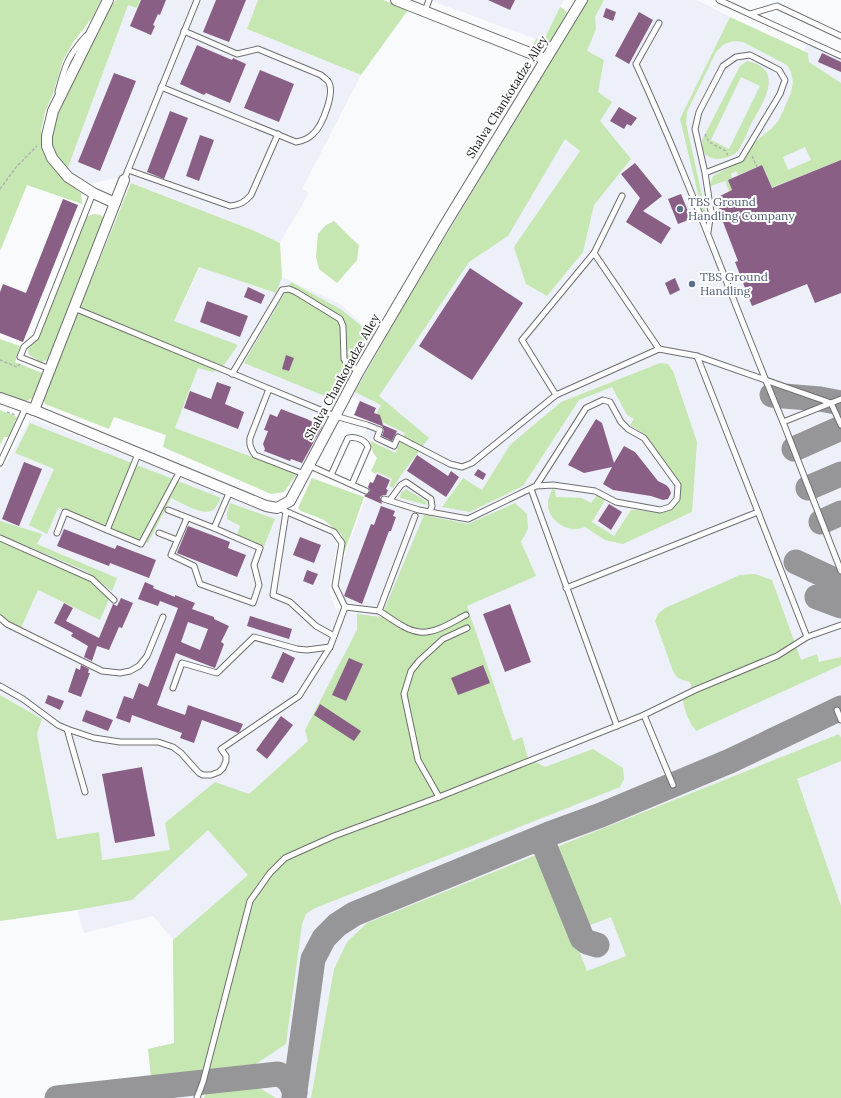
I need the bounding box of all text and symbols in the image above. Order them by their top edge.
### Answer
street label: Shalva Chankotadze Alley [463,32,551,161]
place label: TBS Ground Handling Company [688,194,795,223]
marker: TBS Ground Handling Company [675,204,685,214]
place label: TBS Ground Handling [700,269,768,298]
marker: TBS Ground Handling [687,279,697,289]
street label: Shalva Chankotadze Alley [301,311,383,442]

